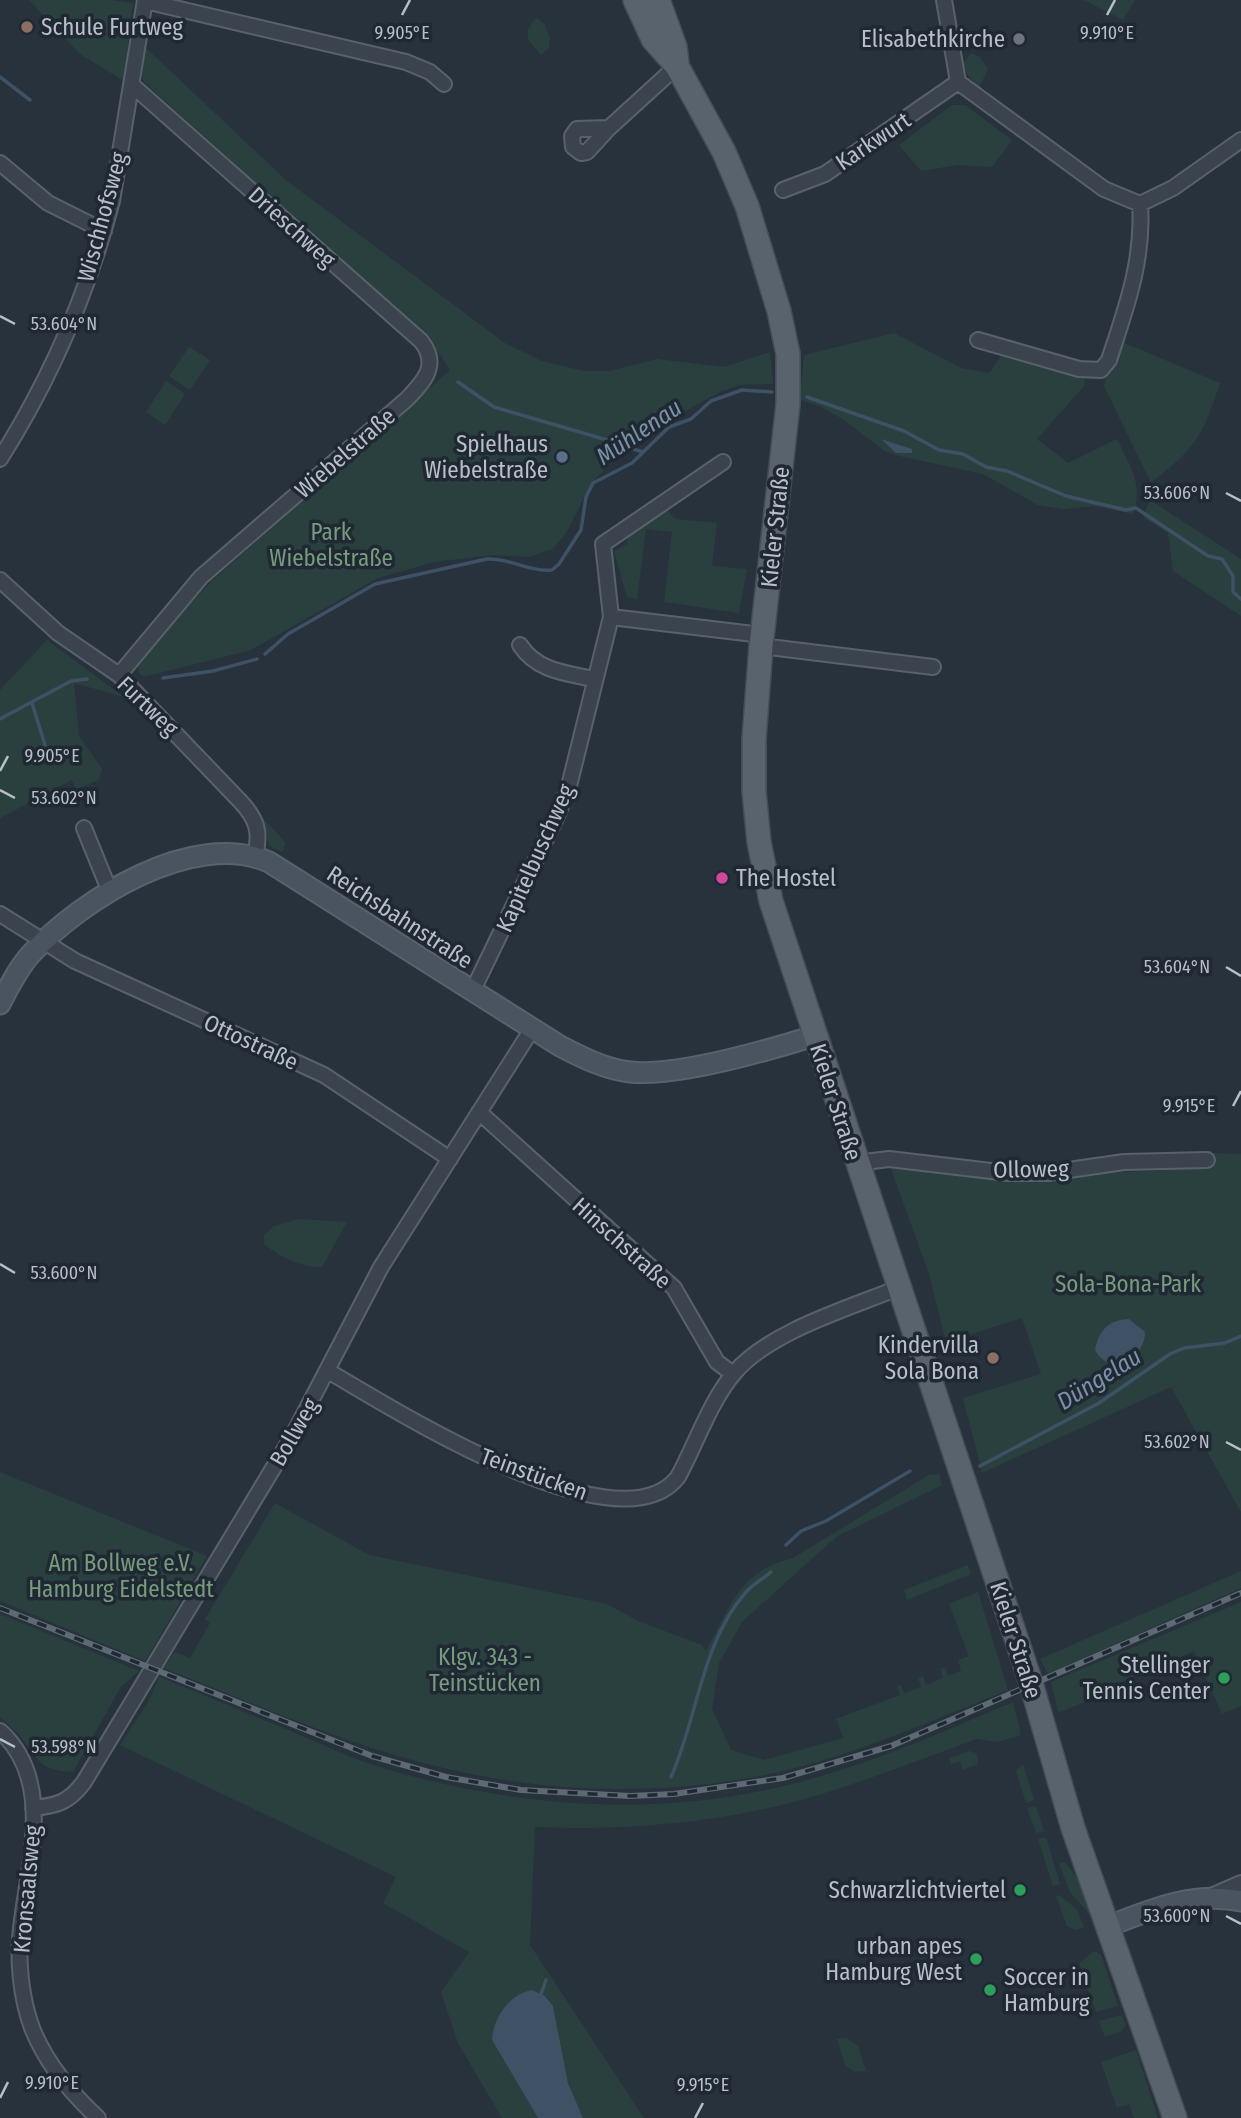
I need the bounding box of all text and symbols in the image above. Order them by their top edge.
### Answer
place label: Schule Furtweg [41,13,183,41]
marker: Schule Furtweg [19,19,35,35]
text: 9.905°E [374,22,430,44]
text: 9.910°E [1080,22,1134,44]
place label: Elisabethkirche [861,25,1005,53]
marker: Elisabethkirche [1011,31,1027,47]
street label: Karkwurt [830,105,916,176]
street label: Wischhofsweg [71,149,133,285]
street label: Drieschweg [243,181,341,274]
text: 53.604°N [31,313,97,335]
water label: Mühlenau [591,393,687,471]
street label: Wiebelstraße [289,402,401,504]
place label: Spielhaus Wiebelstraße [424,430,548,484]
marker: Spielhaus Wiebelstraße [554,449,570,465]
street label: Kieler Straße [755,465,795,589]
text: 53.606°N [1144,482,1210,504]
park label: Park Wiebelstraße [269,518,393,572]
street label: Furtweg [112,670,184,742]
text: 9.905°E [24,745,80,767]
street label: Kapitelbuschweg [490,779,580,936]
text: 53.602°N [31,787,97,809]
street label: Reichsbahnstraße [322,859,478,975]
place label: The Hostel [736,864,836,892]
marker: The Hostel [714,870,730,886]
text: 53.604°N [1144,956,1210,978]
street label: Ottostraße [199,1008,303,1076]
street label: Kieler Straße [804,1040,868,1164]
text: 9.915°E [1163,1095,1215,1117]
street label: Olloweg [993,1154,1069,1184]
street label: Hinschstraße [567,1191,677,1295]
text: 53.600°N [31,1262,97,1284]
park label: Sola-Bona-Park [1055,1270,1201,1298]
place label: Kindervilla Sola Bona [878,1331,979,1385]
water label: Düngelau [1052,1342,1146,1416]
marker: Kindervilla Sola Bona [985,1350,1001,1366]
street label: Bollweg [263,1393,325,1471]
text: 53.602°N [1144,1431,1210,1453]
street label: Teinstücken [477,1442,591,1506]
park label: Am Bollweg e.V. Hamburg Eidelstedt [28,1549,214,1603]
street label: Kieler Straße [984,1578,1048,1702]
park label: Klgv. 343 - Teinstücken [429,1643,541,1697]
place label: Stellinger Tennis Center [1083,1651,1210,1705]
marker: Stellinger Tennis Center [1216,1670,1232,1686]
text: 53.598°N [31,1736,97,1758]
street label: Kronsaalsweg [7,1824,47,1954]
place label: Schwarzlichtviertel [828,1876,1006,1904]
marker: Schwarzlichtviertel [1012,1882,1028,1898]
text: 53.600°N [1144,1905,1210,1927]
place label: urban apes Hamburg West [825,1932,962,1986]
marker: urban apes Hamburg West [968,1951,984,1967]
place label: Soccer in Hamburg [1004,1963,1090,2017]
marker: Soccer in Hamburg [982,1982,998,1998]
text: 9.910°E [25,2072,79,2094]
text: 9.915°E [677,2074,729,2096]

